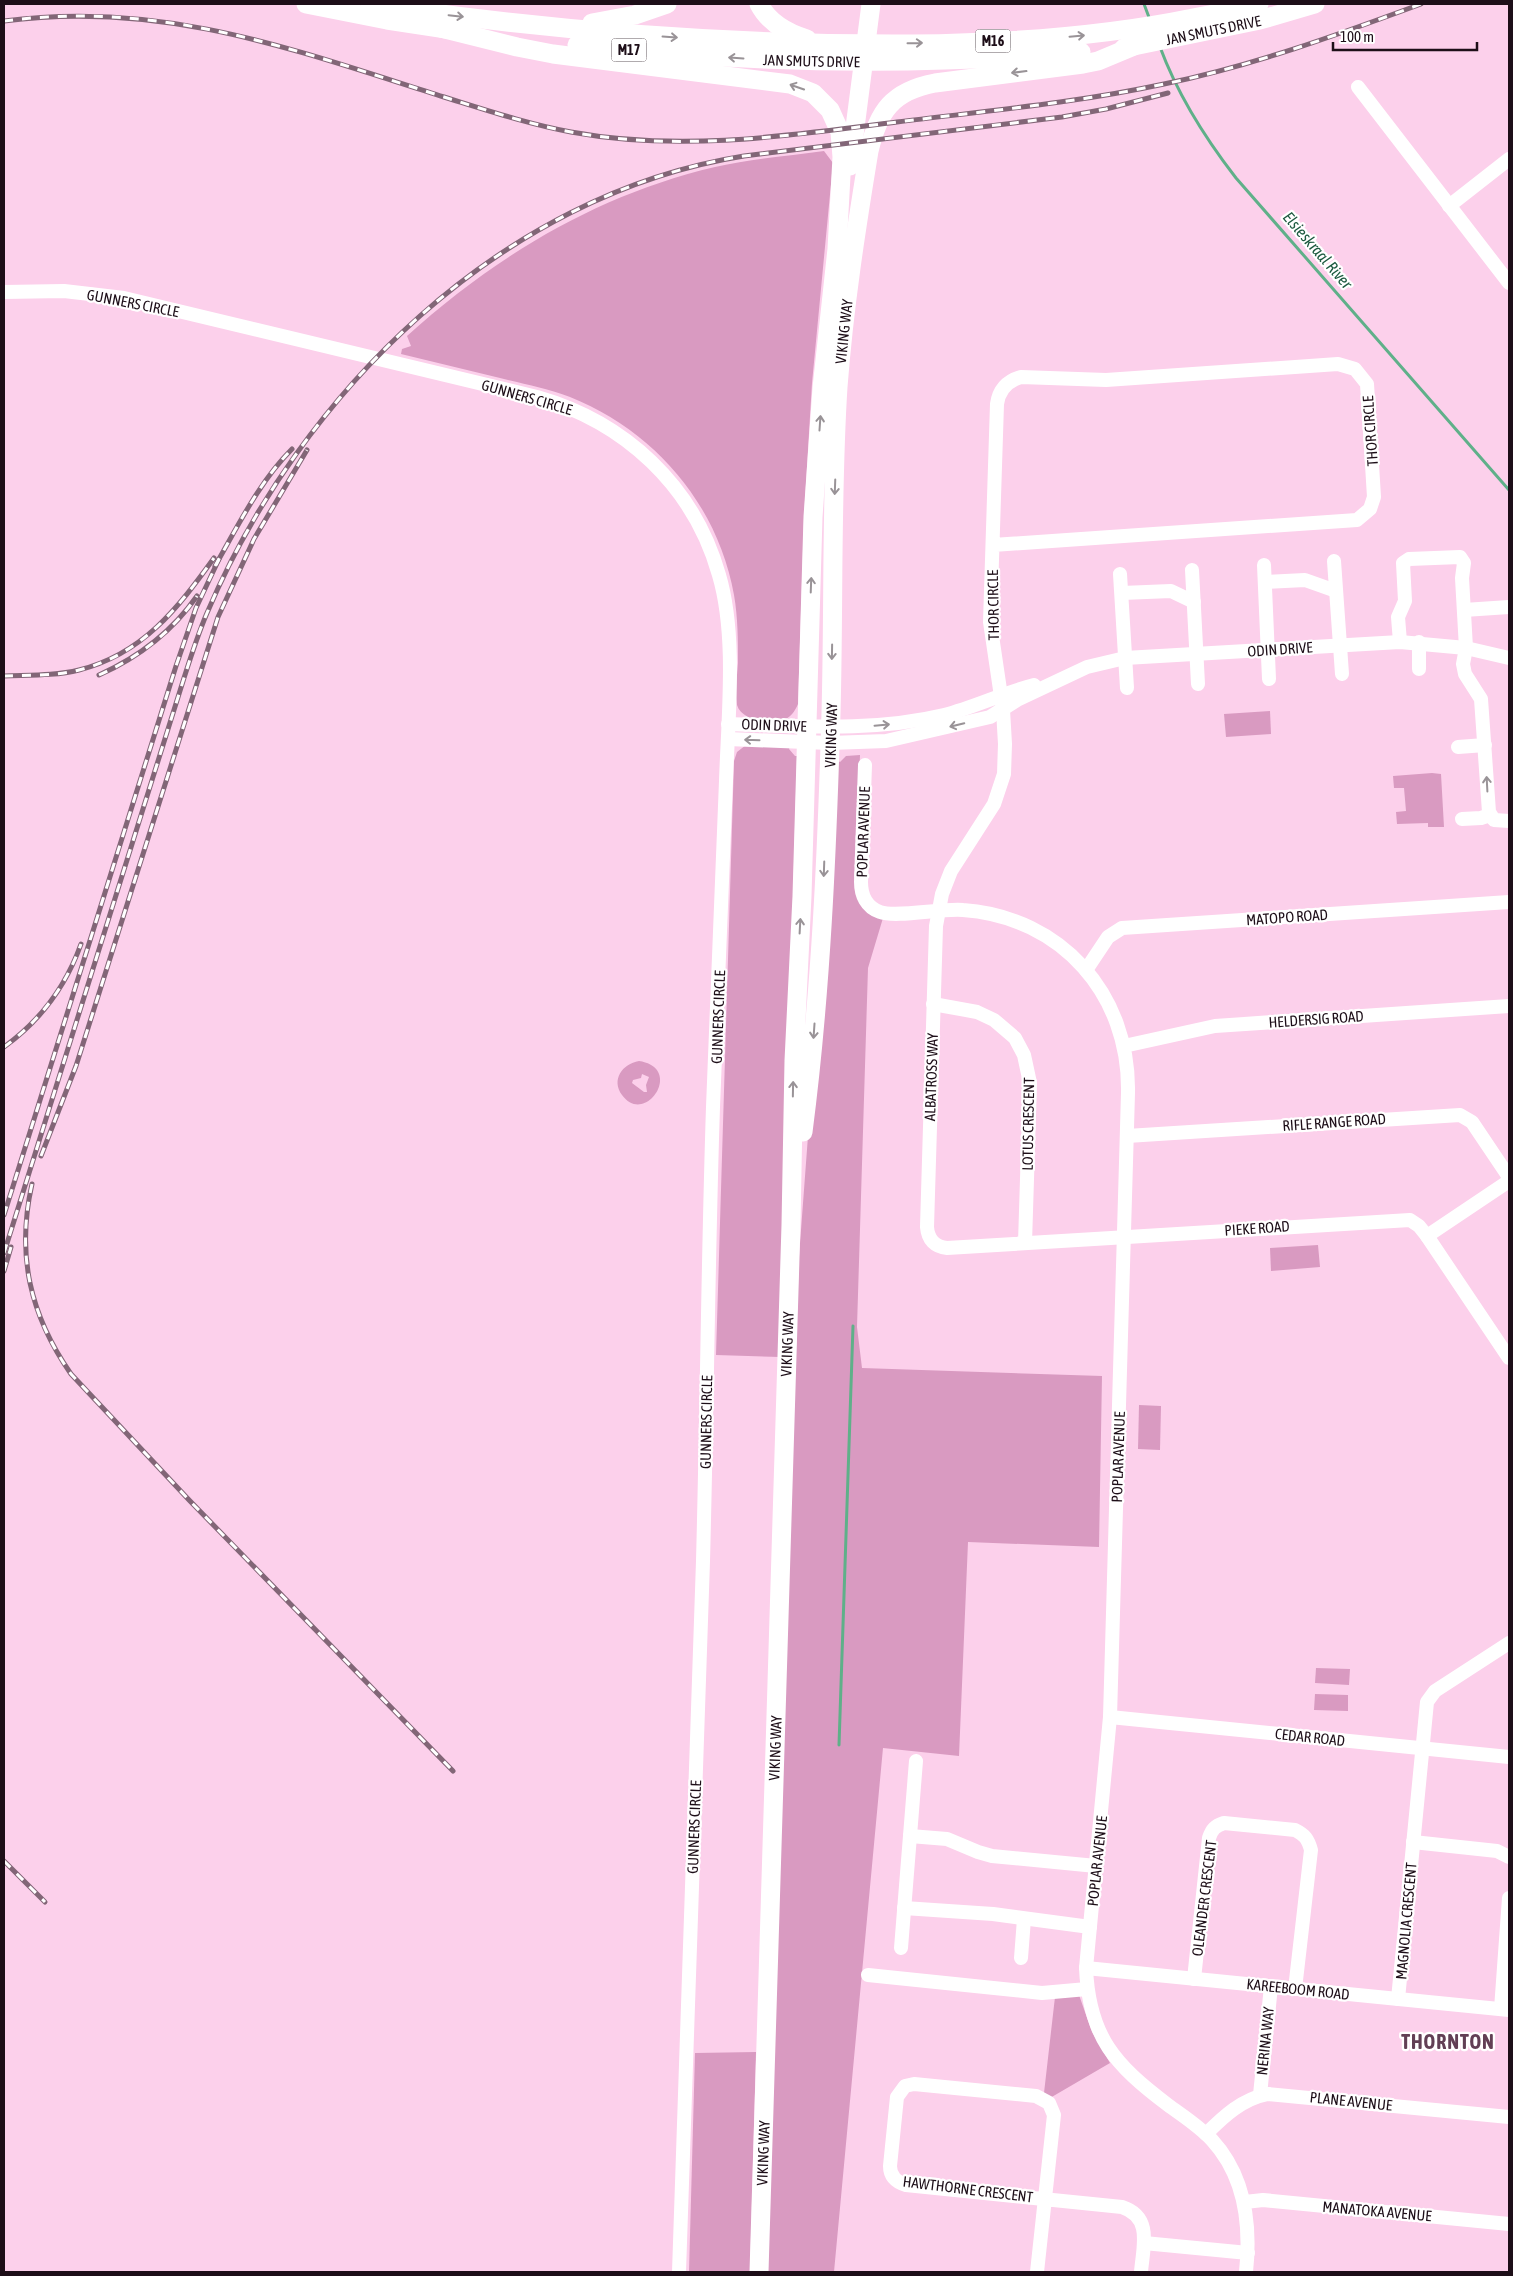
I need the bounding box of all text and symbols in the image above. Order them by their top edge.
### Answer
one-way arrow [447,11,463,21]
street label: JAN SMUTS DRIVE [1164,11,1263,48]
scale bar [1333,20,1477,52]
text: 100 m [1340,28,1374,45]
road number: M16 [976,29,1010,52]
one-way arrow [1069,31,1085,41]
one-way arrow [661,32,677,41]
road number: M17 [612,38,646,62]
one-way arrow [907,39,923,48]
street label: JAN SMUTS DRIVE [763,50,860,70]
one-way arrow [728,53,744,62]
one-way arrow [1012,68,1028,78]
one-way arrow [790,81,806,91]
water label: Elsieskraal River [1280,208,1357,293]
street label: GUNNERS CIRCLE [85,286,181,320]
street label: VIKING WAY [831,298,855,365]
street label: GUNNERS CIRCLE [480,376,575,418]
street label: THOR CIRCLE [1359,395,1381,467]
one-way arrow [815,415,825,431]
one-way arrow [831,478,840,494]
street label: THOR CIRCLE [984,569,1002,640]
one-way arrow [806,577,816,594]
street label: ODIN DRIVE [1247,638,1314,660]
one-way arrow [827,644,837,660]
street label: VIKING WAY [821,702,840,768]
street label: ODIN DRIVE [741,715,808,735]
one-way arrow [874,721,890,730]
one-way arrow [949,721,965,730]
one-way arrow [744,735,760,745]
one-way arrow [1483,776,1492,792]
street label: POPLAR AVENUE [853,786,873,878]
one-way arrow [819,860,829,876]
street label: MATOPO ROAD [1246,906,1328,928]
one-way arrow [796,918,805,934]
street label: GUNNERS CIRCLE [708,969,728,1064]
street label: HELDERSIG ROAD [1268,1007,1364,1031]
one-way arrow [809,1023,818,1039]
street label: ALBATROSS WAY [921,1032,941,1121]
street label: LOTUS CRESCENT [1019,1077,1037,1171]
one-way arrow [789,1081,798,1097]
street label: RIFLE RANGE ROAD [1282,1110,1386,1134]
street label: PIEKE ROAD [1224,1217,1290,1239]
street label: VIKING WAY [777,1311,797,1377]
street label: GUNNERS CIRCLE [697,1374,715,1469]
street label: POPLAR AVENUE [1108,1411,1128,1503]
street label: VIKING WAY [765,1715,785,1781]
street label: CEDAR ROAD [1274,1725,1346,1749]
street label: GUNNERS CIRCLE [684,1779,704,1874]
street label: POPLAR AVENUE [1084,1814,1110,1907]
street label: OLEANDER CRESCENT [1188,1838,1220,1957]
street label: MAGNOLIA CRESCENT [1392,1861,1420,1980]
street label: KAREEBOOM ROAD [1246,1975,1350,2003]
street label: NERINA WAY [1253,2006,1277,2076]
district label: THORNTON [1401,2030,1495,2053]
street label: PLANE AVENUE [1309,2088,1394,2114]
street label: VIKING WAY [753,2120,773,2186]
street label: HAWTHORNE CRESCENT [902,2173,1034,2205]
street label: MANATOKA AVENUE [1322,2198,1433,2224]

